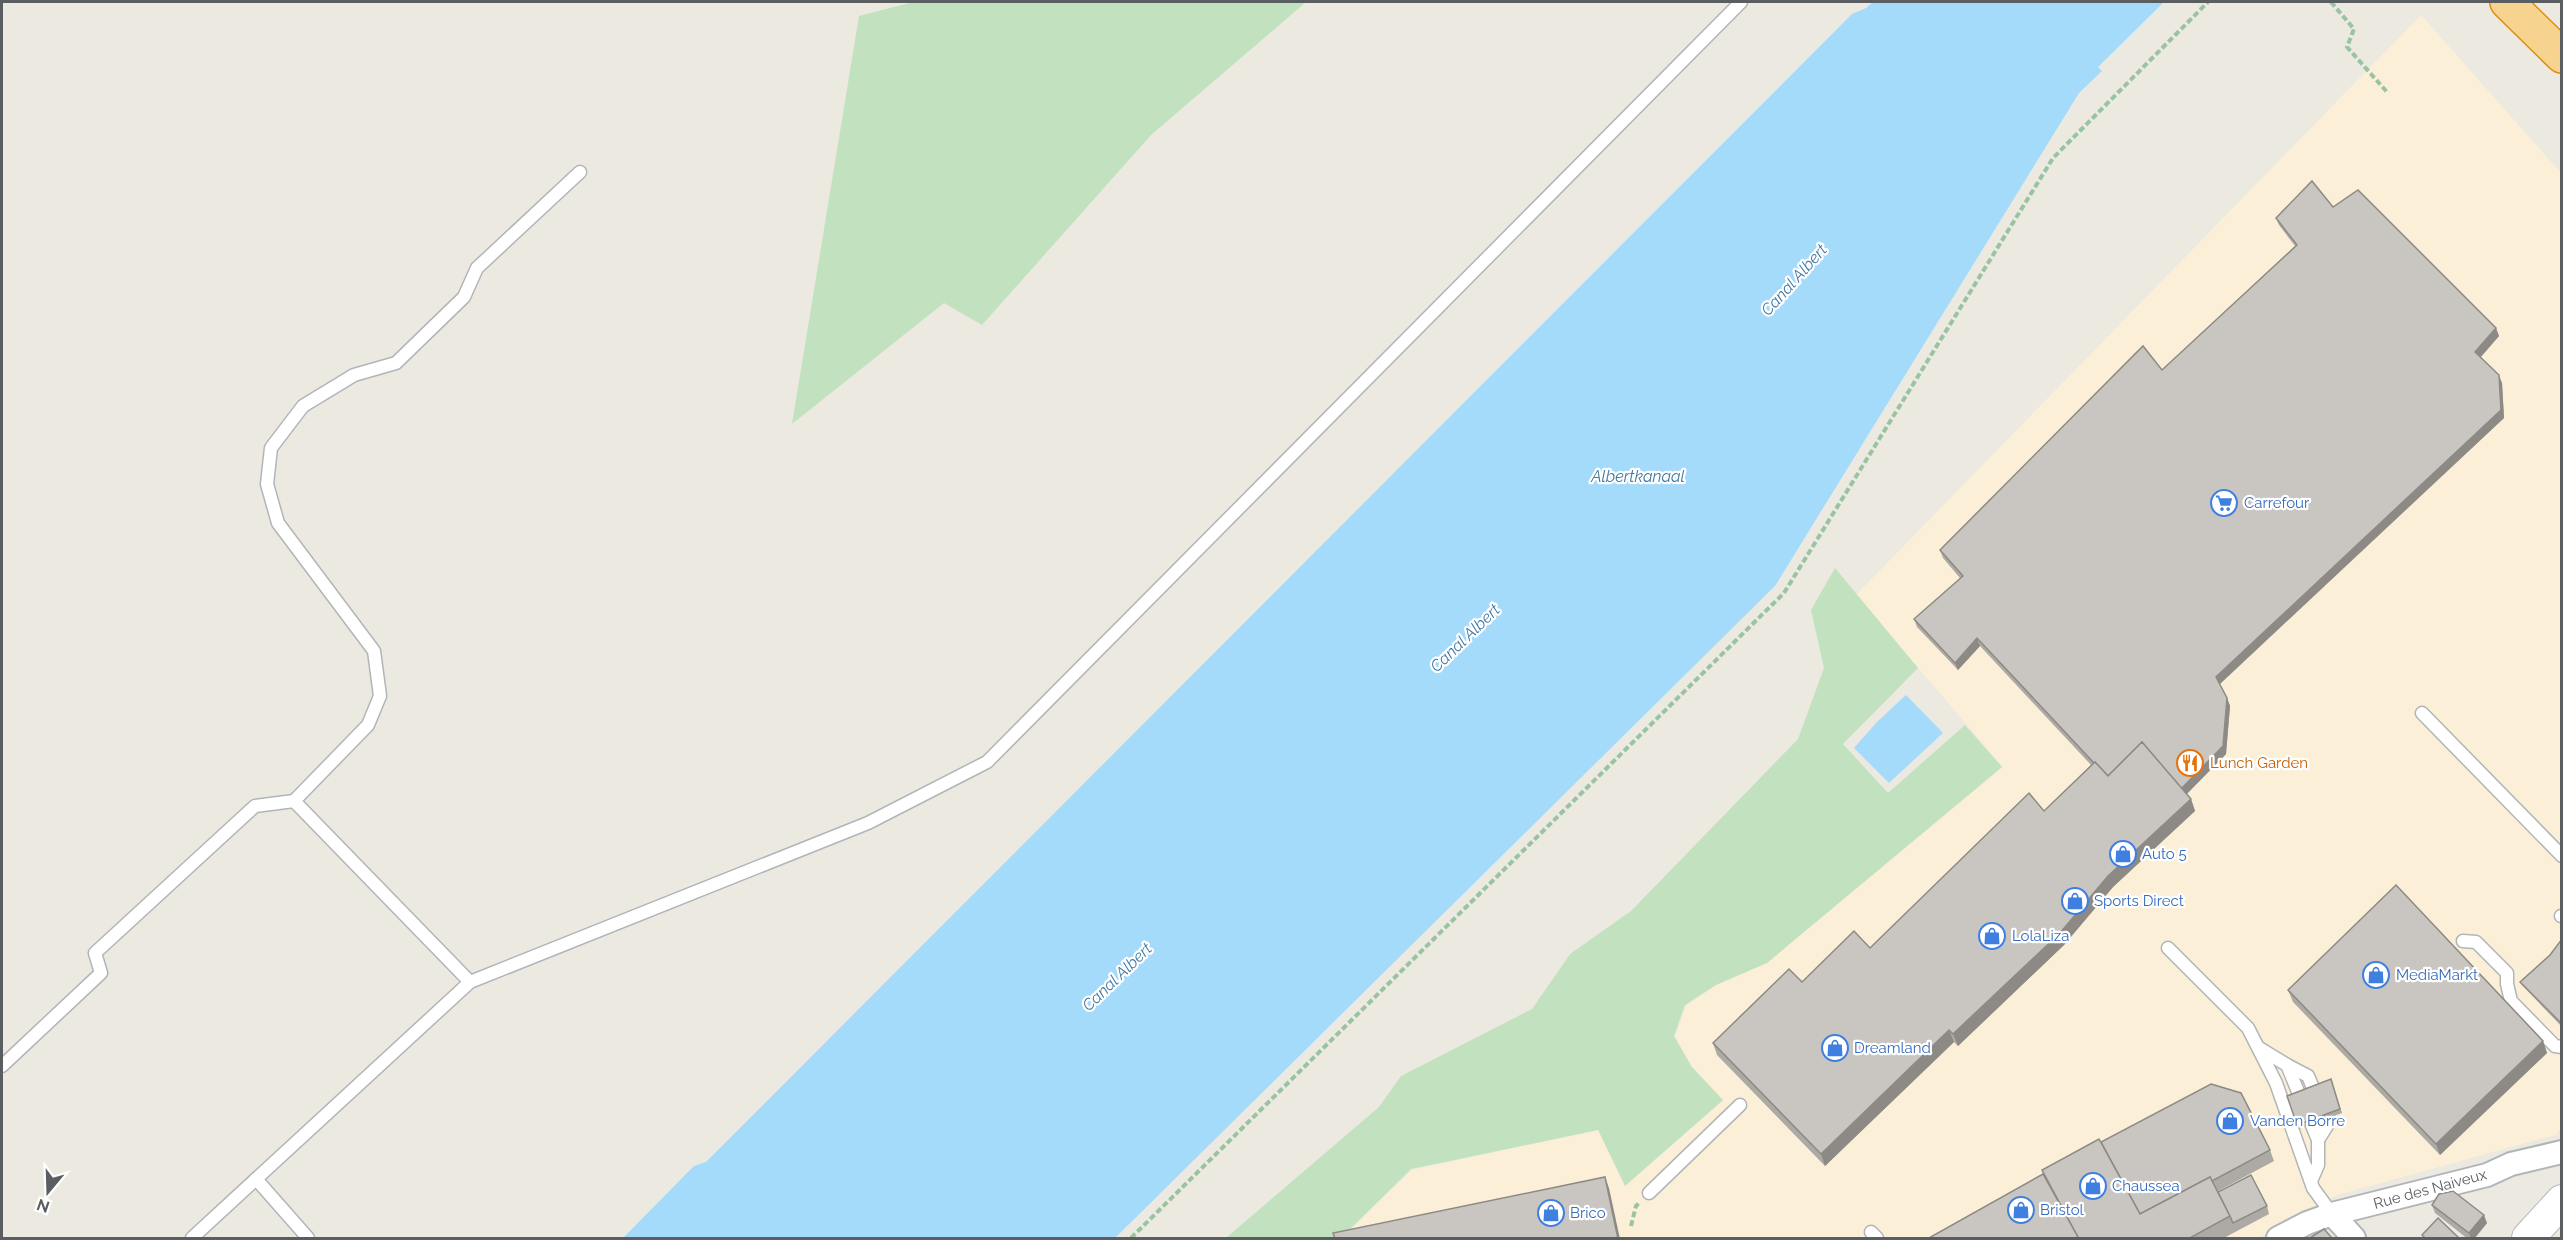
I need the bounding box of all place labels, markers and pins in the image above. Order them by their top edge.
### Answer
supermarket icon: Carrefour [2209,488,2239,518]
place label: Carrefour [2244,494,2310,512]
restaurant icon: Lunch Garden [2175,748,2205,778]
place label: Lunch Garden [2210,754,2308,772]
shop icon: Auto 5 [2108,839,2138,869]
place label: Auto 5 [2142,845,2187,863]
shop icon: Sports Direct [2060,886,2090,916]
place label: Sports Direct [2094,892,2184,910]
shop icon: LolaLiza [1977,921,2007,951]
place label: LolaLiza [2012,927,2069,945]
shop icon: MediaMarkt [2361,960,2391,990]
place label: MediaMarkt [2396,966,2478,984]
shop icon: Dreamland [1820,1033,1850,1063]
place label: Dreamland [1854,1039,1931,1057]
shop icon: Vanden Borre [2215,1106,2245,1136]
place label: Vanden Borre [2250,1112,2345,1130]
shop icon: Chaussea [2078,1171,2108,1201]
place label: Chaussea [2112,1177,2180,1195]
shop icon: Bristol [2006,1195,2036,1225]
shop icon: Brico [1536,1198,1566,1228]
place label: Bristol [2040,1201,2085,1219]
place label: Brico [1570,1204,1606,1222]

